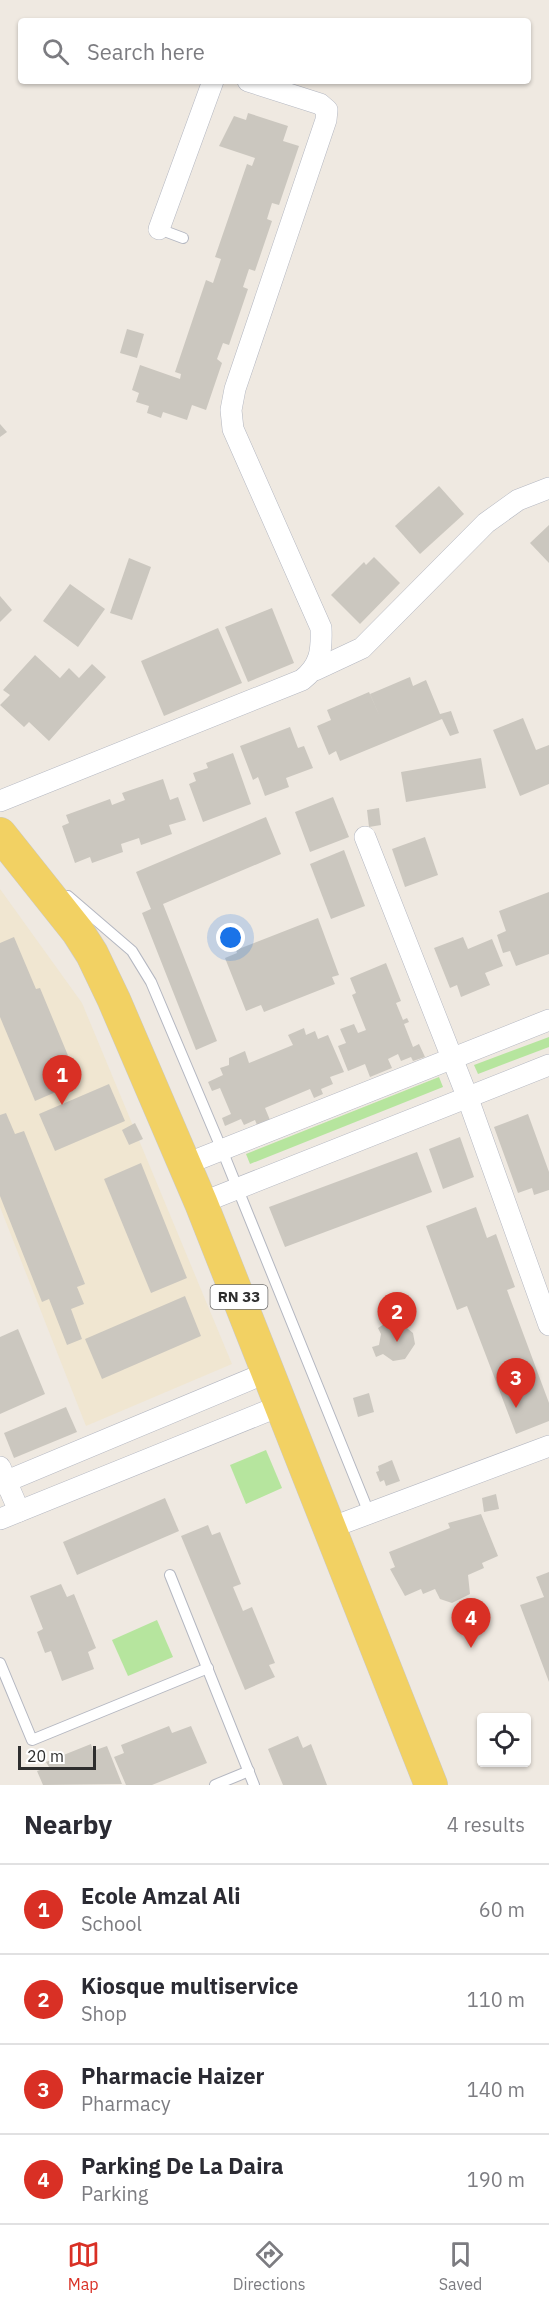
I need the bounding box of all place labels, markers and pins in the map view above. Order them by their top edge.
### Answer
pin: 1 [42,1056,82,1105]
pin: 2 [378,1292,416,1342]
pin: 3 [496,1358,536,1408]
pin: 4 [452,1598,490,1648]

